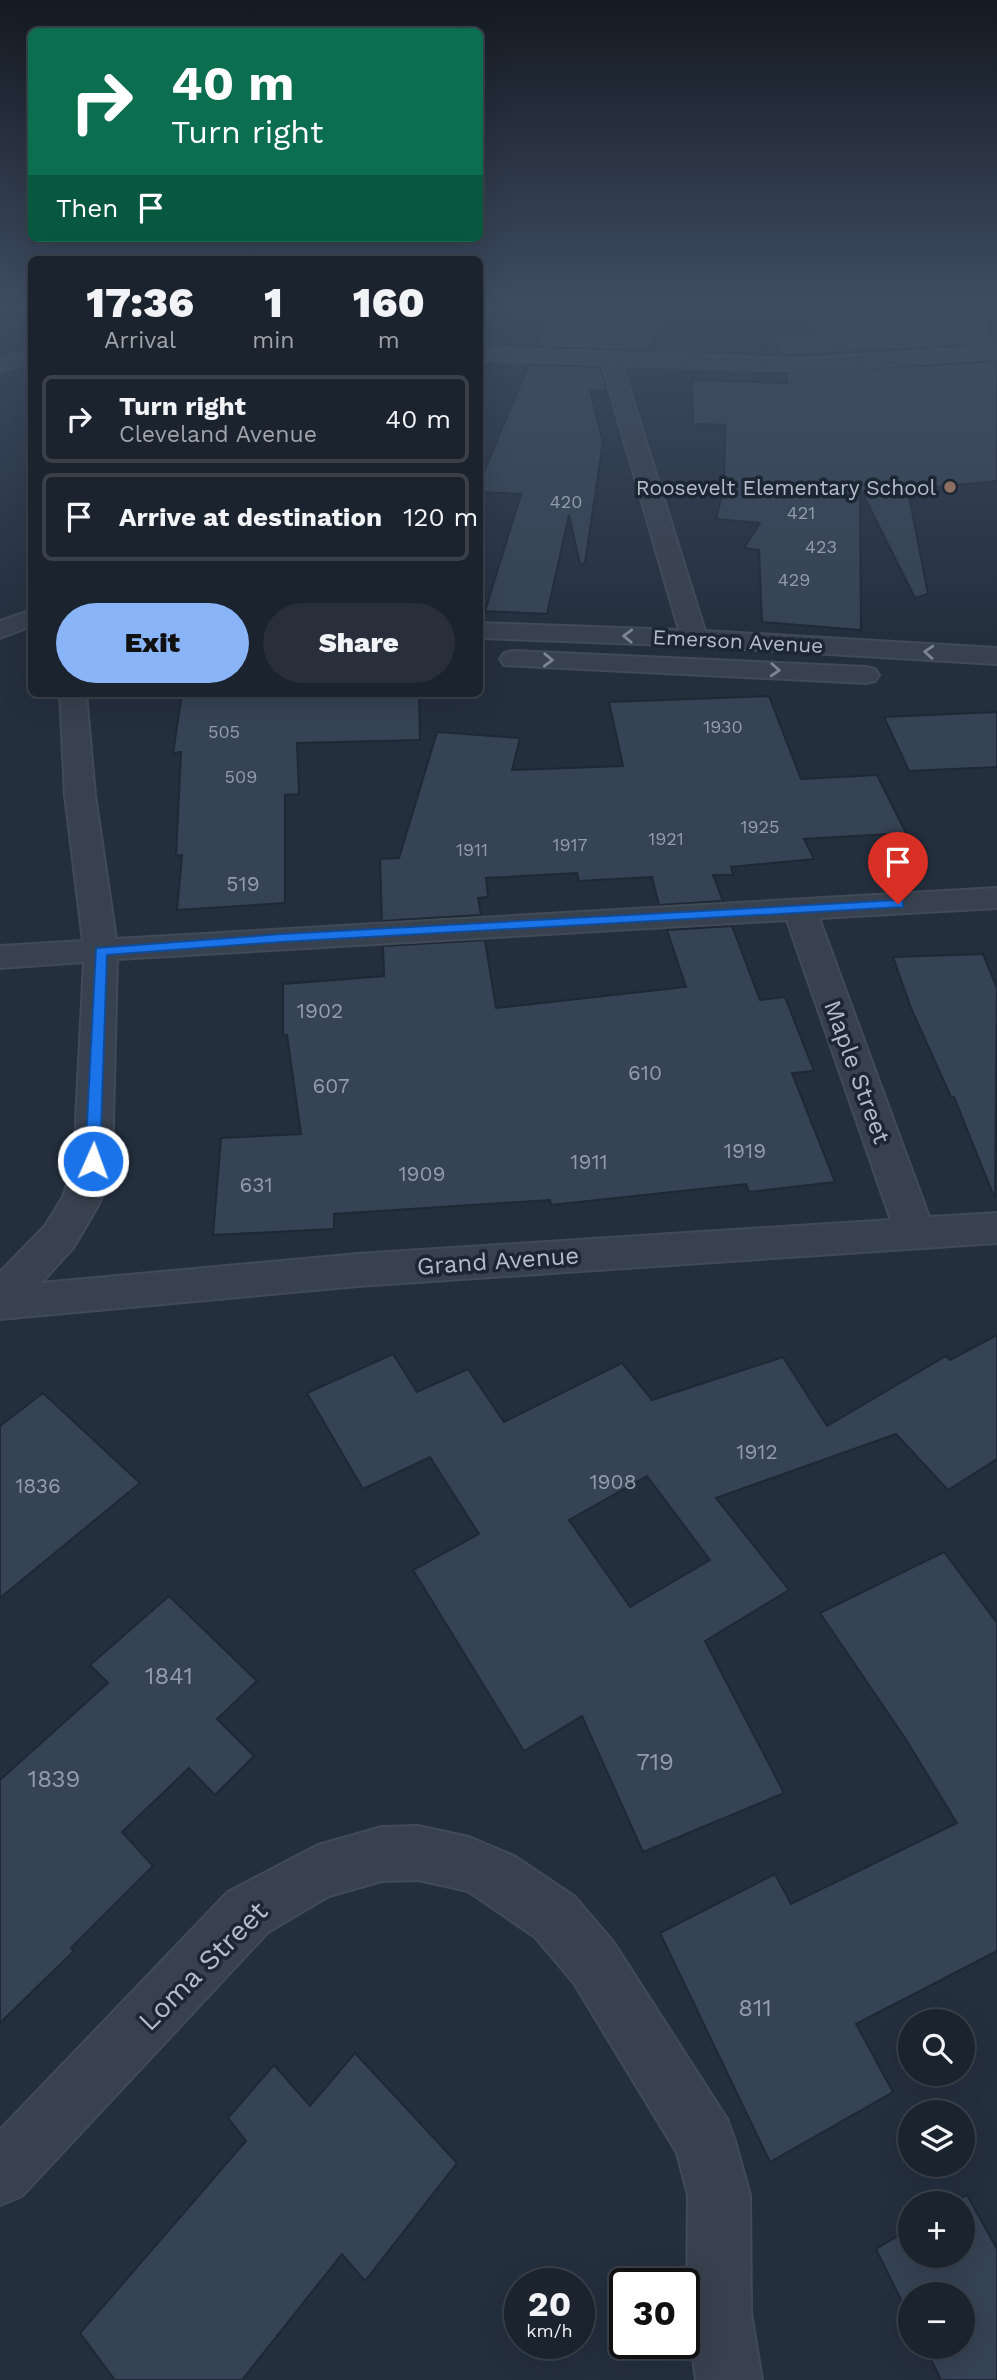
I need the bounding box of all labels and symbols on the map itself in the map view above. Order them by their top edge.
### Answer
place label: Roosevelt Elementary School [636,475,937,500]
marker: Roosevelt Elementary School [942,479,958,495]
house number: 420 [550,491,582,512]
house number: 421 [787,502,815,523]
house number: 423 [805,536,837,557]
house number: 429 [778,569,810,590]
street label: Emerson Avenue [652,624,824,658]
one-way arrow [623,628,633,644]
one-way arrow [923,645,934,660]
one-way arrow [542,653,553,668]
one-way arrow [770,662,781,677]
house number: 1930 [703,716,743,737]
house number: 505 [208,721,240,742]
house number: 509 [225,766,257,787]
house number: 1925 [740,816,780,837]
house number: 1921 [648,828,684,849]
pin [868,832,928,904]
house number: 1917 [552,834,588,855]
house number: 1911 [456,839,488,860]
house number: 519 [226,871,260,896]
street label: Maple Street [818,996,896,1148]
house number: 1902 [297,998,343,1023]
house number: 610 [628,1060,662,1085]
house number: 607 [312,1073,350,1098]
position arrow [56,1124,130,1198]
house number: 1919 [724,1138,766,1163]
house number: 1911 [570,1149,608,1174]
house number: 1909 [398,1161,446,1186]
house number: 631 [239,1172,273,1197]
street label: Grand Avenue [416,1241,580,1281]
house number: 1912 [736,1439,778,1464]
house number: 1908 [589,1469,637,1494]
house number: 1836 [15,1473,61,1498]
house number: 1841 [145,1662,193,1690]
house number: 719 [636,1748,674,1776]
house number: 1839 [28,1765,80,1793]
street label: Loma Street [132,1894,275,2037]
house number: 811 [738,1994,772,2022]
speed limit sign: 30 [609,2268,700,2359]

